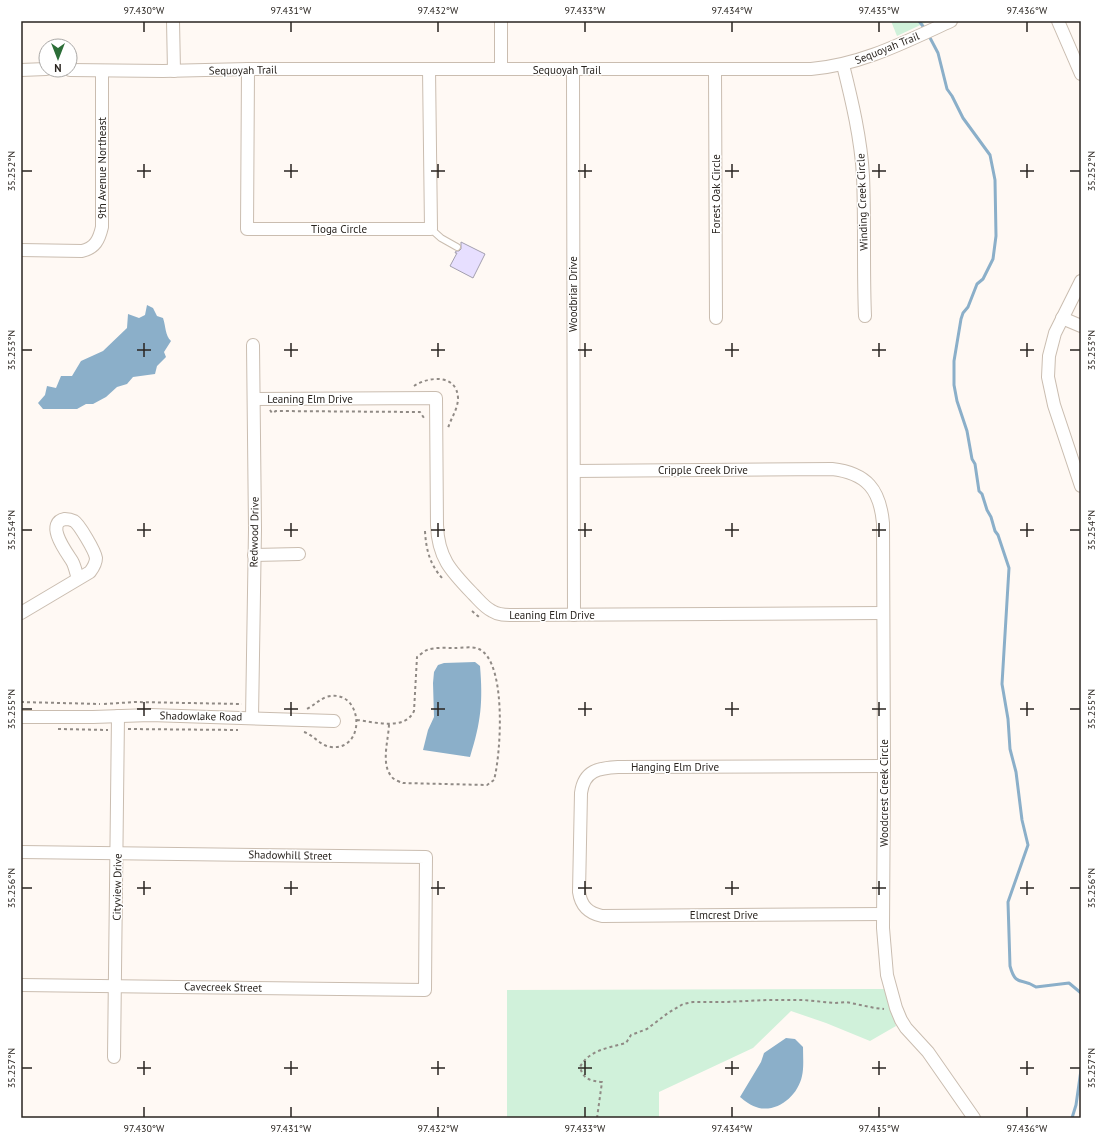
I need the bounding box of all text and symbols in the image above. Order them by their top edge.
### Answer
text: 97.430°W [124,4,165,17]
text: 97.431°W [271,4,312,17]
text: 97.432°W [418,4,459,17]
text: 97.433°W [565,4,606,17]
text: 97.434°W [712,4,753,17]
text: 97.435°W [859,4,900,17]
text: 97.436°W [1007,4,1048,17]
street label: Sequoyah Trail [853,28,922,67]
north arrow [38,38,78,78]
text: N [54,61,62,75]
street label: Sequoyah Trail [209,62,278,78]
street label: Sequoyah Trail [533,63,602,77]
street label: 9th Avenue Northeast [95,117,109,219]
text: 35.252°N [5,151,18,191]
text: 35.252°N [1085,151,1098,191]
street label: Winding Creek Circle [853,153,871,251]
street label: Forest Oak Circle [709,154,723,234]
street label: Tioga Circle [311,222,367,236]
street label: Woodbriar Drive [566,256,580,332]
text: 35.253°N [5,330,18,370]
text: 35.253°N [1085,330,1098,370]
street label: Leaning Elm Drive [267,392,353,406]
street label: Cripple Creek Drive [658,463,748,477]
street label: Redwood Drive [246,496,262,568]
text: 35.254°N [5,510,18,550]
text: 35.254°N [1085,510,1098,550]
street label: Leaning Elm Drive [509,608,595,622]
text: 35.255°N [5,689,18,729]
text: 35.255°N [1085,689,1098,729]
street label: Shadowlake Road [160,708,243,724]
street label: Woodcrest Creek Circle [877,739,891,847]
street label: Hanging Elm Drive [631,760,720,774]
street label: Shadowhill Street [248,847,332,863]
street label: Cityview Drive [109,853,125,921]
text: 35.256°N [5,868,18,908]
text: 35.256°N [1085,868,1098,908]
street label: Elmcrest Drive [690,908,759,922]
street label: Cavecreek Street [184,979,262,995]
text: 35.257°N [5,1048,18,1088]
text: 35.257°N [1085,1048,1098,1088]
text: 97.430°W [124,1122,165,1135]
text: 97.431°W [271,1122,312,1135]
text: 97.432°W [418,1122,459,1135]
text: 97.433°W [565,1122,606,1135]
text: 97.434°W [712,1122,753,1135]
text: 97.435°W [859,1122,900,1135]
text: 97.436°W [1007,1122,1048,1135]

